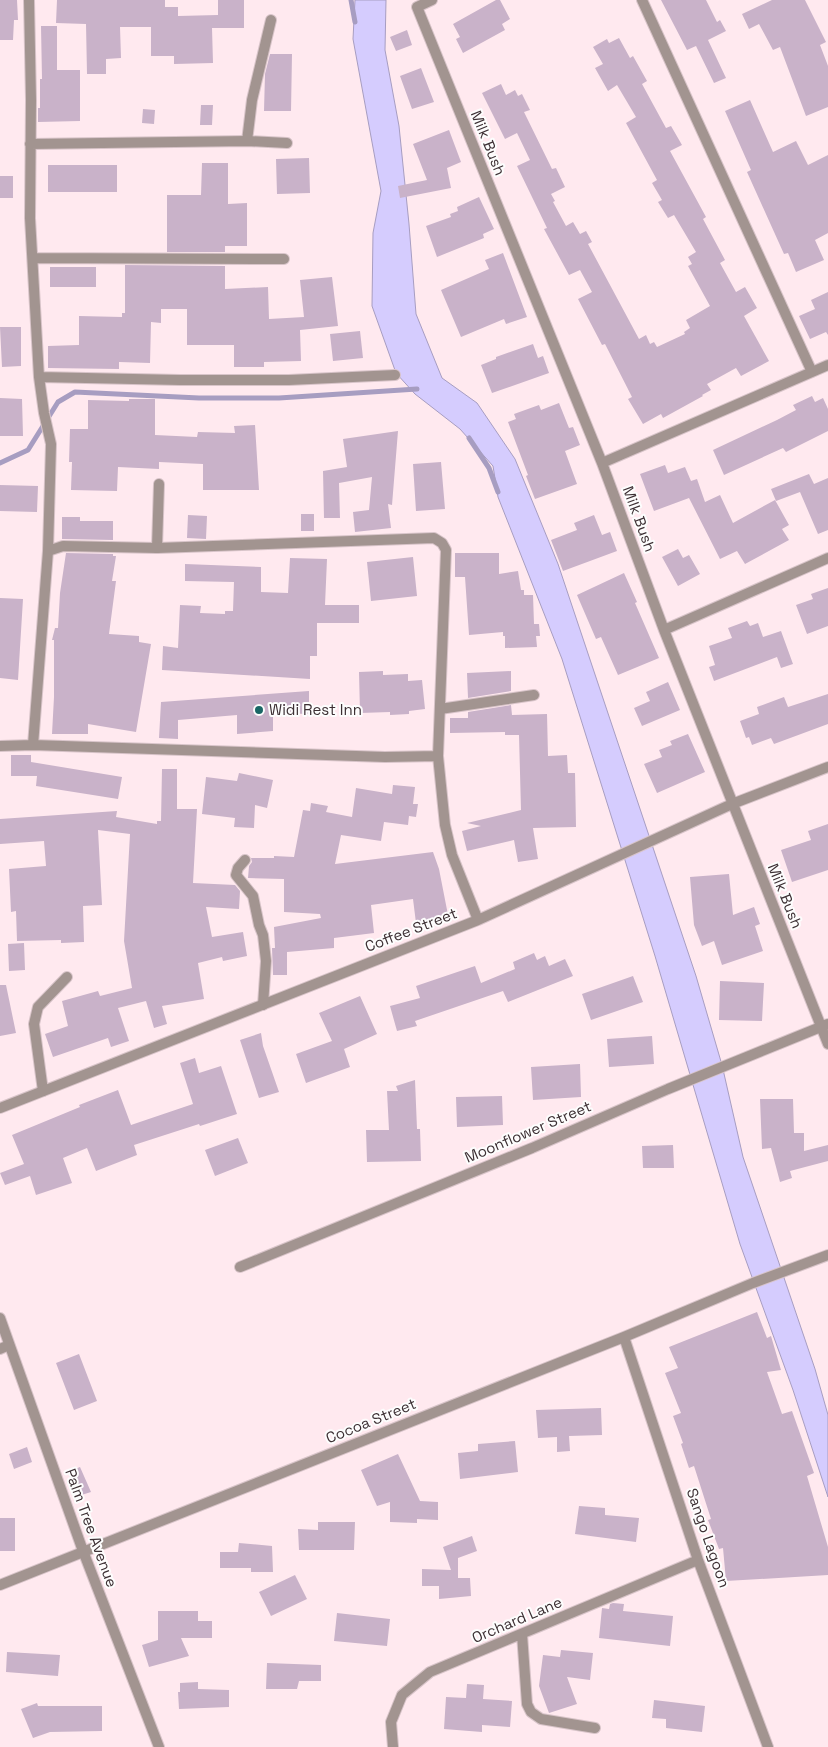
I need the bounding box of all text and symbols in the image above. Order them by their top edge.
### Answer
street label: Milk Bush [467,108,510,178]
street label: Milk Bush [619,483,660,554]
place label: Widi Rest Inn [269,700,362,719]
marker: Widi Rest Inn [253,704,265,716]
street label: Milk Bush [764,861,807,931]
street label: Coffee Street [362,903,460,956]
street label: Moonflower Street [462,1096,594,1167]
street label: Cocoa Street [323,1394,419,1447]
street label: Palm Tree Avenue [61,1466,122,1590]
street label: Sango Lagoon [683,1486,734,1590]
street label: Orchard Lane [469,1592,565,1647]

